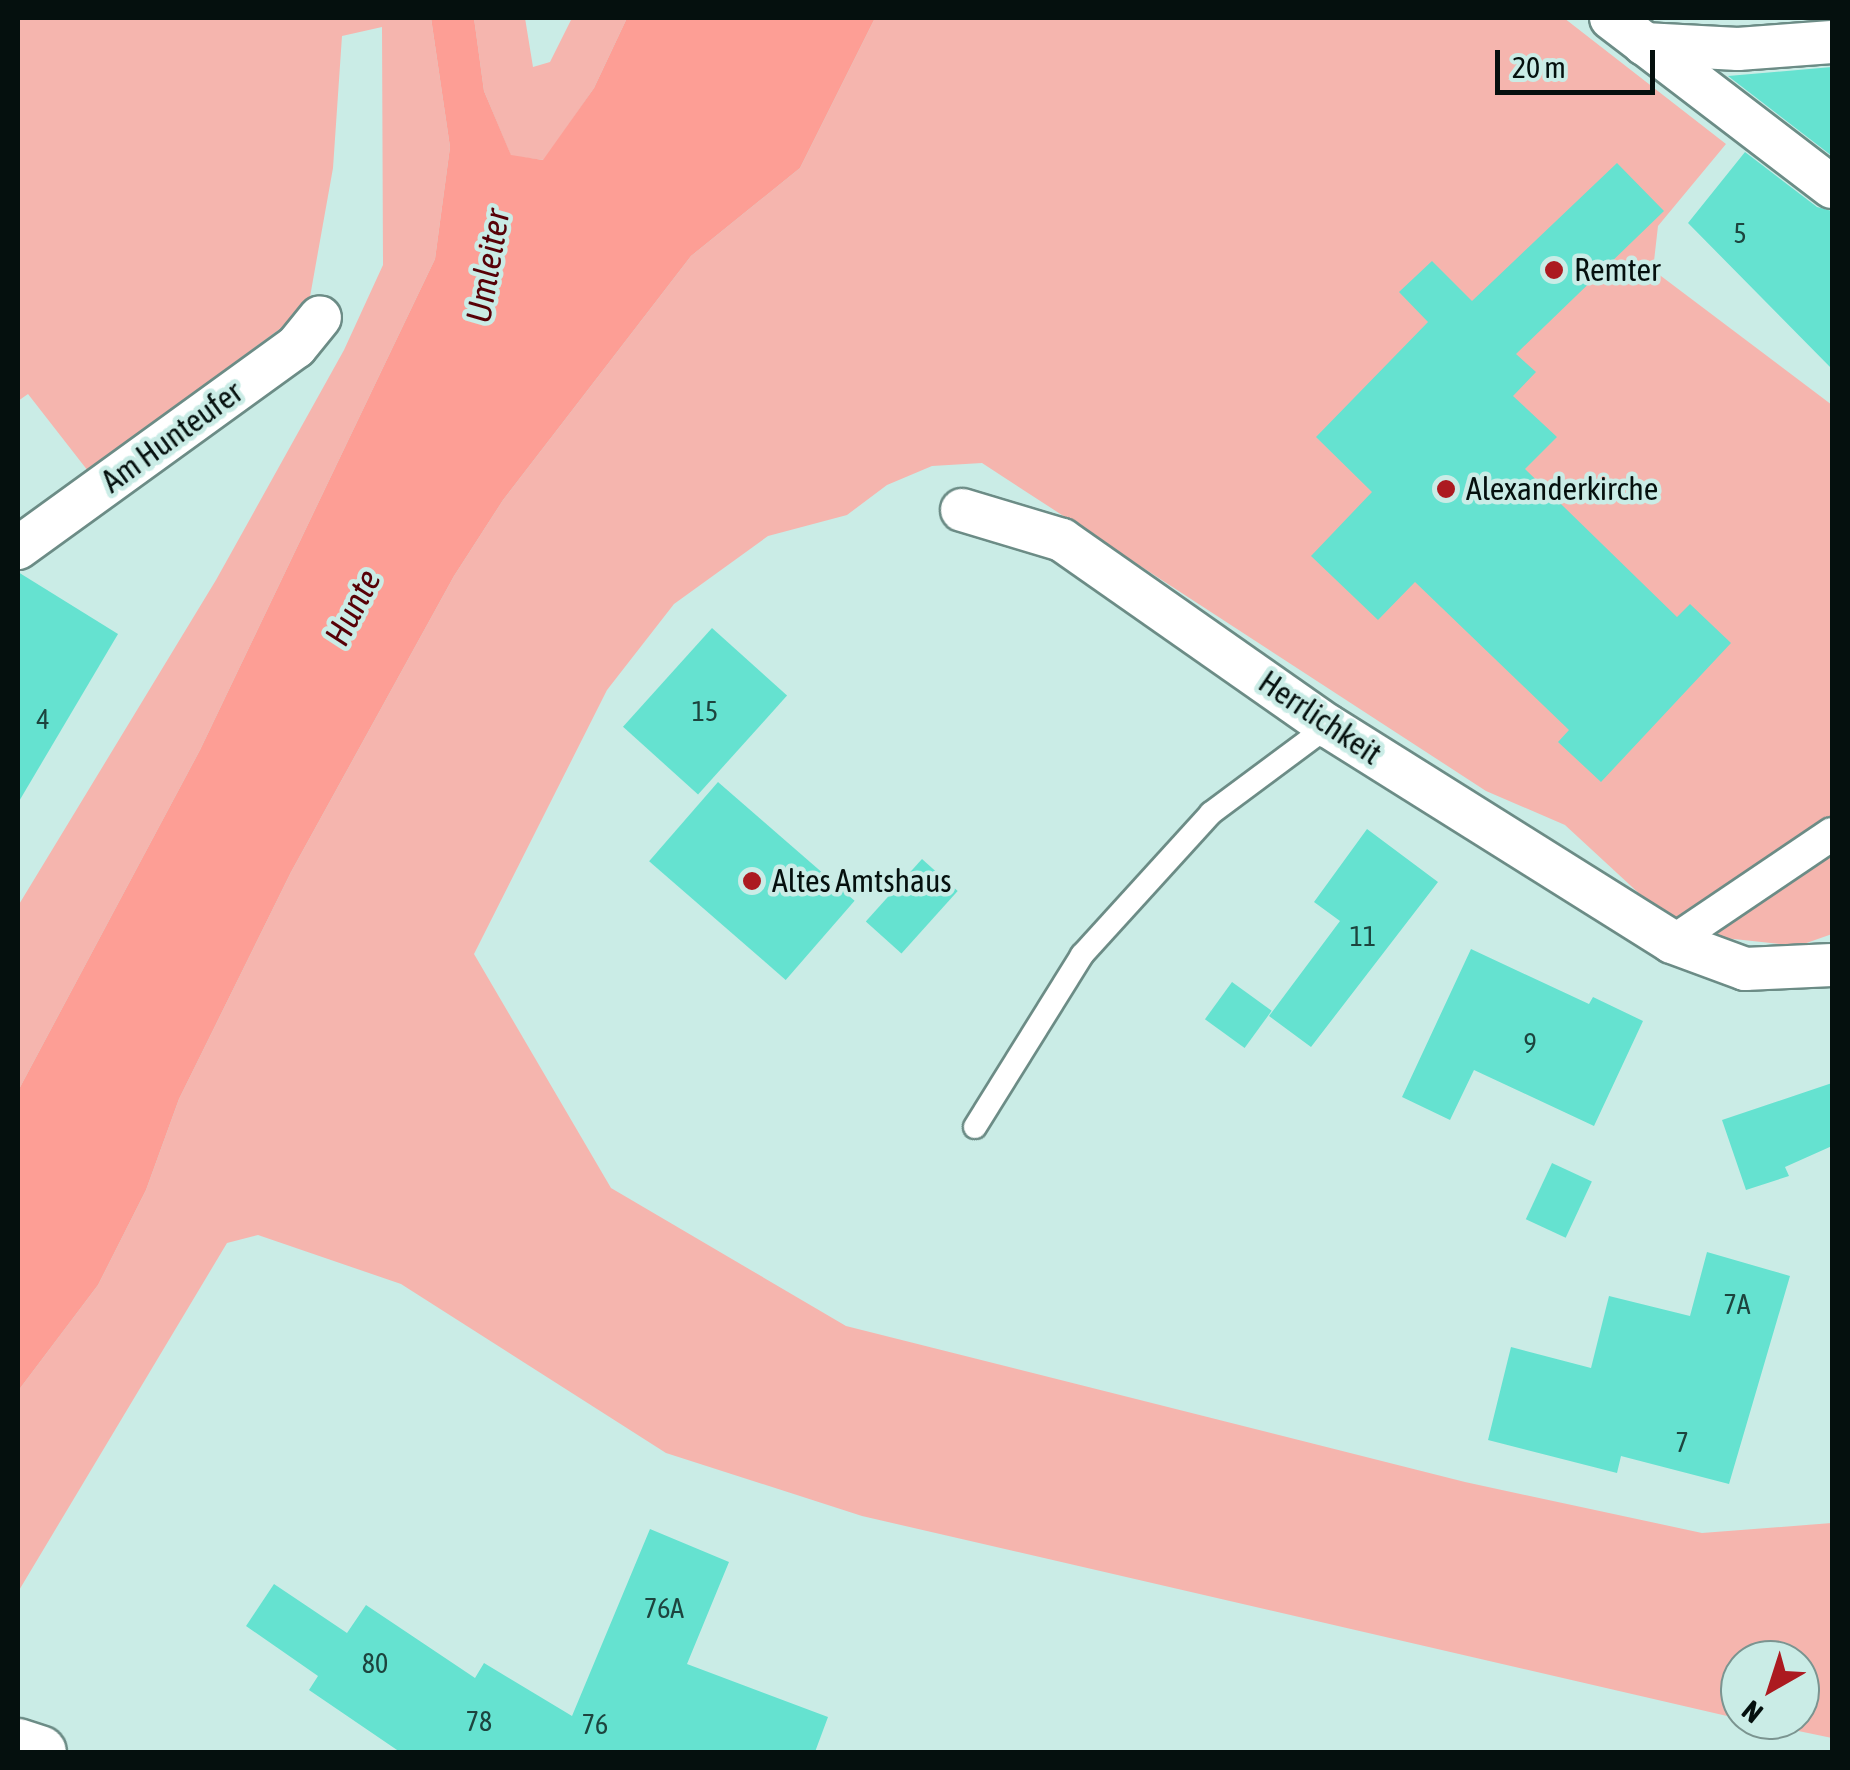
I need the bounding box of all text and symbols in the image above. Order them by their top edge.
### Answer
scale bar [1500,30,1660,92]
text: 20 m [1512,50,1566,84]
water label: Umleiter [456,206,518,326]
house number: 5 [1733,216,1747,250]
place label: Remter [1574,251,1660,289]
marker: Remter [1543,259,1565,281]
street label: Am Hunteufer [94,373,250,501]
place label: Alexanderkirche [1466,470,1658,508]
marker: Alexanderkirche [1435,478,1457,500]
water label: Hunte [315,562,389,652]
street label: Herrlichkeit [1251,663,1389,773]
house number: 15 [692,694,718,728]
house number: 4 [36,702,50,736]
place label: Altes Amtshaus [772,862,952,900]
marker: Altes Amtshaus [741,870,763,892]
house number: 11 [1350,919,1376,953]
house number: 9 [1523,1026,1537,1060]
house number: 7A [1724,1287,1750,1321]
house number: 7 [1675,1425,1689,1459]
house number: 76A [644,1591,684,1625]
north arrow [1720,1640,1820,1740]
house number: 80 [362,1646,388,1680]
text: N [1736,1694,1769,1729]
house number: 78 [466,1704,492,1738]
house number: 76 [582,1707,608,1741]

